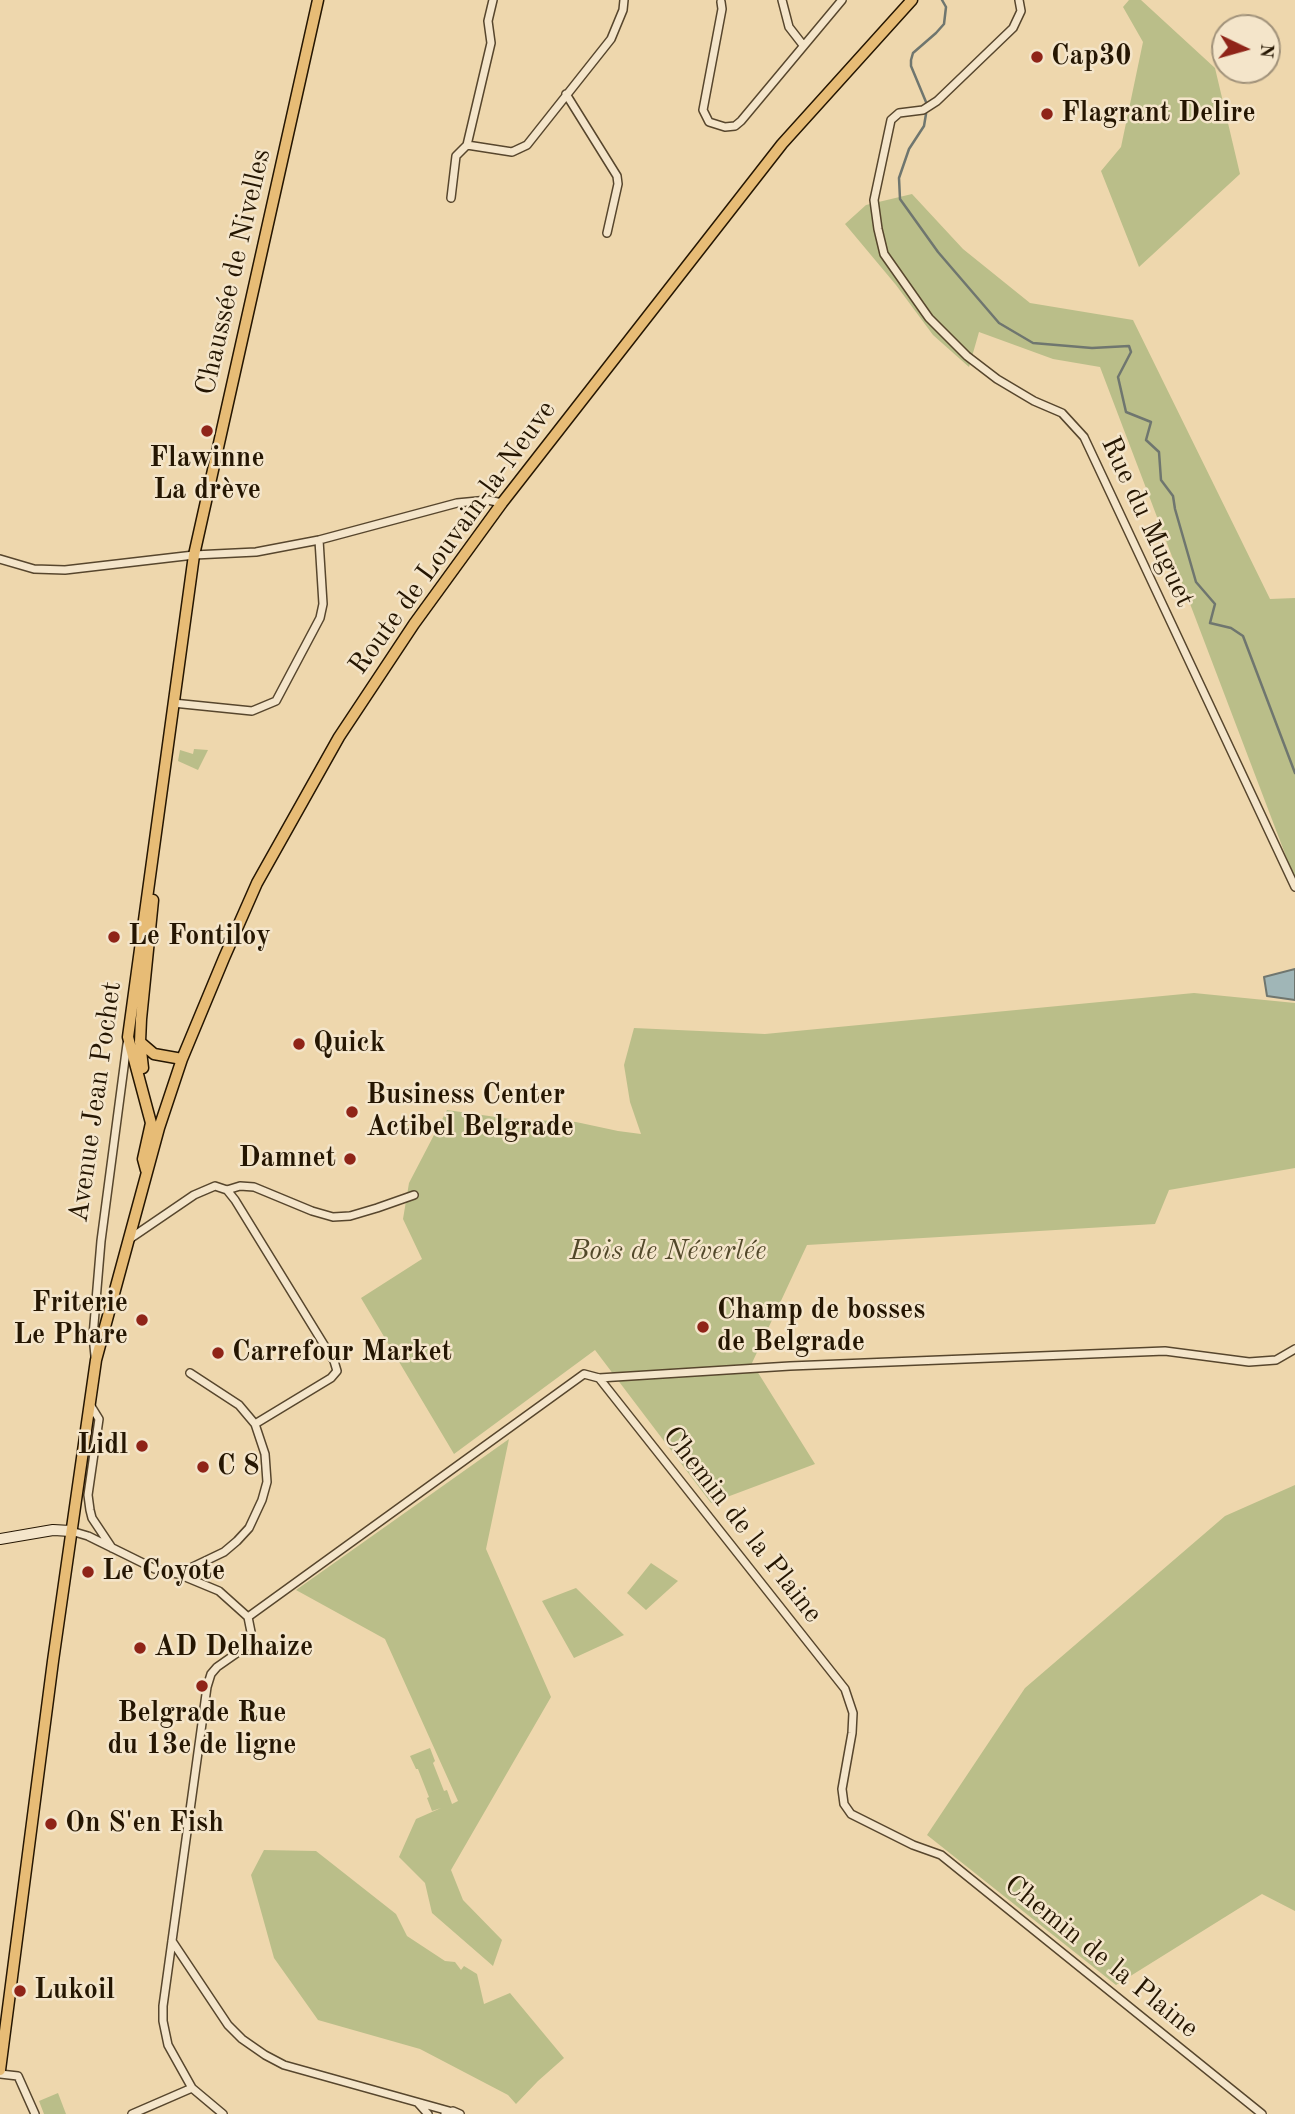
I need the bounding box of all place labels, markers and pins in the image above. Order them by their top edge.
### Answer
place label: Cap30 [1051,40,1131,74]
marker: Cap30 [1029,49,1045,65]
place label: Flagrant Delire [1061,97,1256,131]
marker: Flagrant Delire [1039,106,1055,122]
marker: Flawinne La drève [199,423,215,439]
place label: Flawinne La drève [149,442,265,508]
place label: Le Fontiloy [128,920,271,954]
marker: Le Fontiloy [106,929,122,945]
place label: Quick [313,1027,385,1061]
marker: Quick [291,1036,307,1052]
place label: Business Center Actibel Belgrade [366,1079,574,1145]
marker: Business Center Actibel Belgrade [344,1104,360,1120]
place label: Damnet [238,1142,336,1176]
marker: Damnet [342,1151,358,1167]
place label: Friterie Le Phare [13,1287,128,1353]
place label: Champ de bosses de Belgrade [717,1294,925,1360]
marker: Friterie Le Phare [134,1312,150,1328]
marker: Champ de bosses de Belgrade [695,1319,711,1335]
place label: Carrefour Market [232,1336,452,1370]
marker: Carrefour Market [210,1345,226,1361]
place label: Lidl [77,1429,128,1463]
marker: Lidl [134,1438,150,1454]
place label: C 8 [217,1450,260,1484]
marker: C 8 [195,1459,211,1475]
place label: Le Coyote [102,1555,225,1589]
marker: Le Coyote [80,1564,96,1580]
place label: AD Delhaize [154,1631,313,1665]
marker: AD Delhaize [132,1640,148,1656]
marker: Belgrade Rue du 13e de ligne [194,1678,210,1694]
place label: Belgrade Rue du 13e de ligne [107,1697,297,1763]
place label: On S'en Fish [65,1807,224,1841]
marker: On S'en Fish [43,1816,59,1832]
place label: Lukoil [34,1974,115,2008]
marker: Lukoil [12,1983,28,1999]

